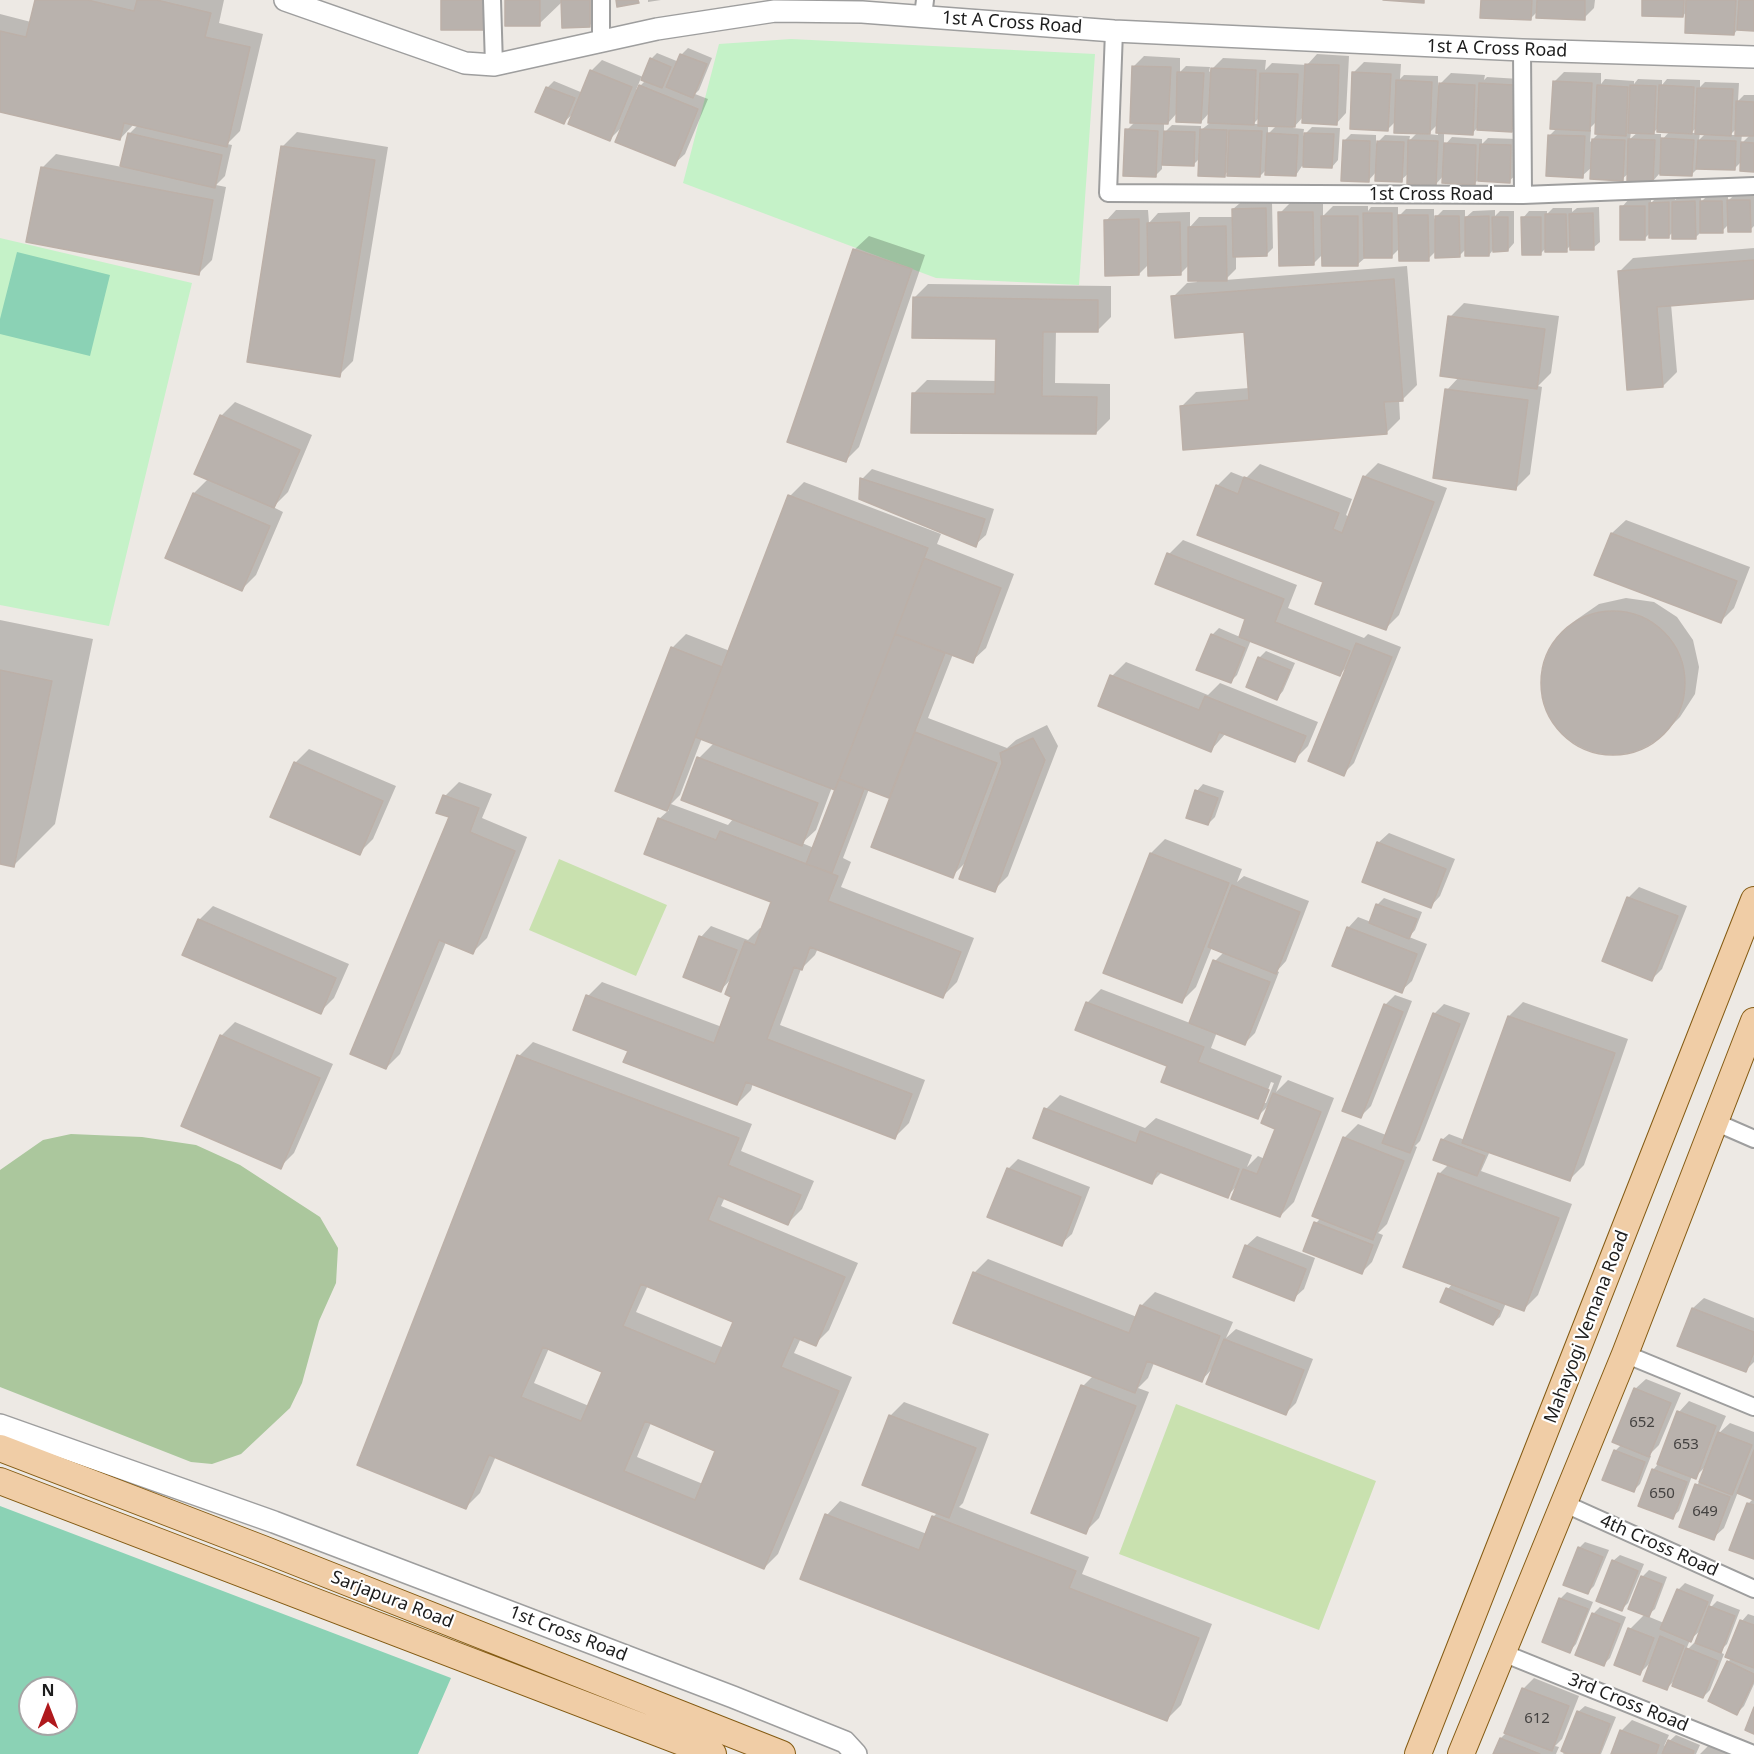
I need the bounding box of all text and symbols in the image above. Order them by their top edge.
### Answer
street label: 1st A Cross Road [941,7,1083,39]
street label: 1st A Cross Road [1426,36,1568,62]
street label: 1st Cross Road [1369,184,1493,206]
street label: Mahayogi Vemana Road [1540,1228,1634,1426]
house number: 652 [1629,1414,1655,1432]
house number: 653 [1673,1436,1699,1454]
house number: 650 [1649,1485,1675,1503]
house number: 649 [1692,1503,1718,1521]
street label: 4th Cross Road [1597,1510,1721,1582]
street label: Sarjapura Road [328,1567,456,1633]
street label: 1st Cross Road [506,1602,630,1666]
street label: 3rd Cross Road [1565,1669,1691,1737]
north arrow [18,1676,78,1736]
text: N [41,1679,55,1701]
house number: 612 [1524,1710,1550,1728]

